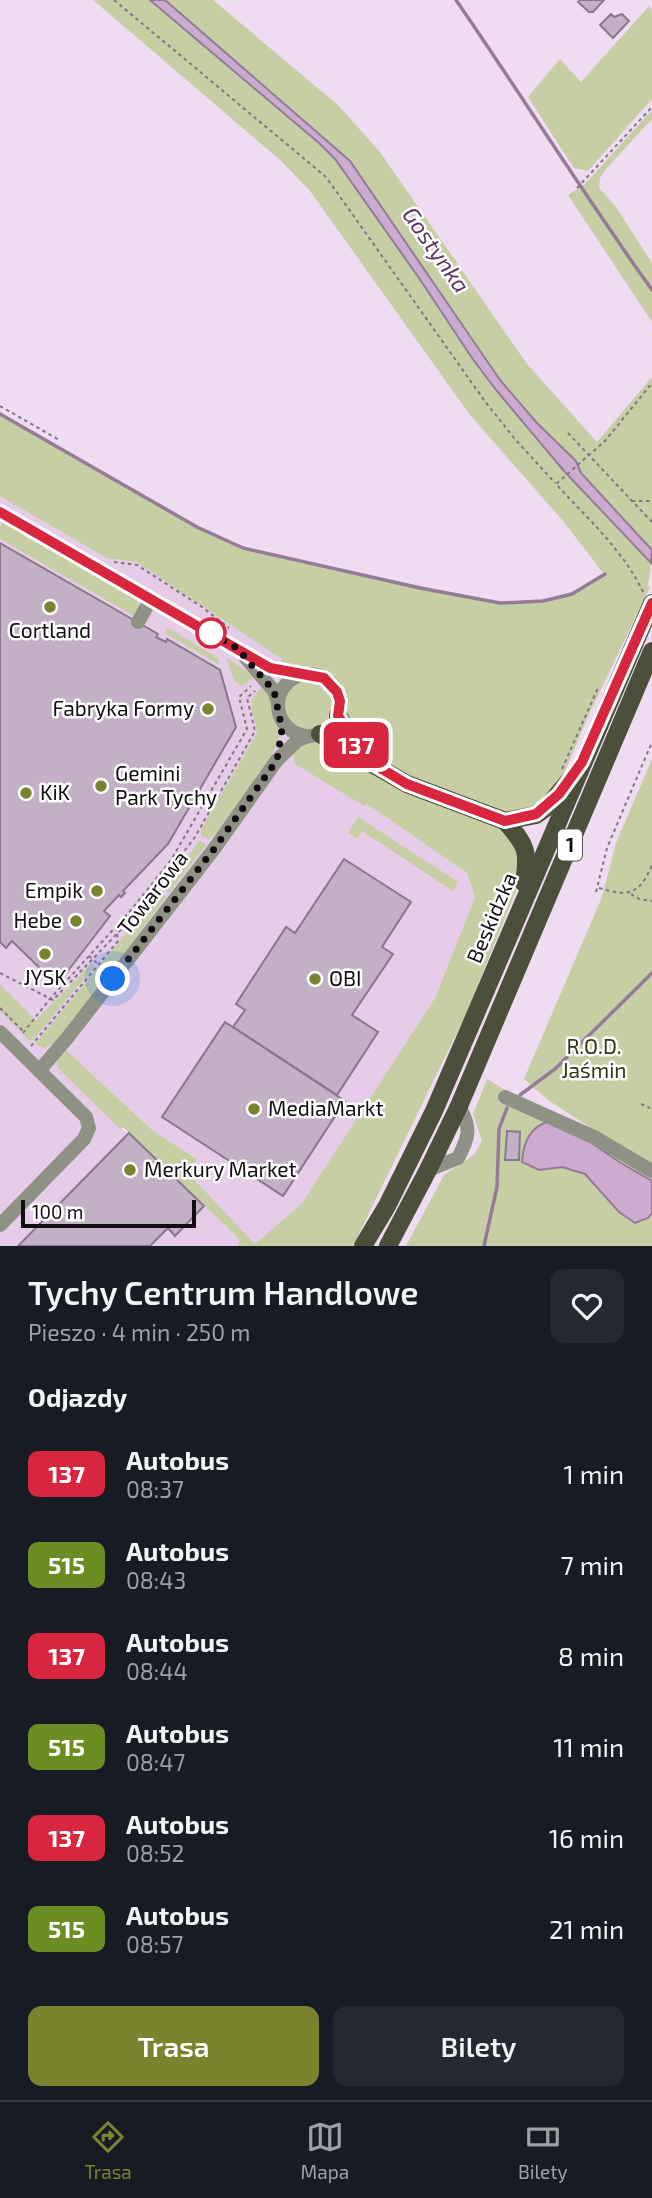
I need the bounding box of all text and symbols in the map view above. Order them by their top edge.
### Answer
water label: Gostynka [397,201,477,298]
marker: Cortland [42,599,58,615]
place label: Cortland [9,617,91,642]
unlabelled marker [196,618,226,648]
place label: Fabryka Formy [52,695,194,720]
marker: Fabryka Formy [200,701,216,717]
line badge: 137 [316,722,396,768]
text: 137 [338,730,374,759]
place label: Gemini Park Tychy [115,760,217,809]
marker: Gemini Park Tychy [93,778,109,794]
place label: KiK [40,779,71,804]
marker: KiK [18,785,34,801]
road number: 1 [558,830,582,860]
street label: Towarowa [111,845,192,939]
street label: Beskidzka [460,868,521,966]
place label: Empik [25,877,83,902]
marker: Empik [89,883,105,899]
place label: Hebe [13,907,62,932]
marker: Hebe [68,913,84,929]
marker: JYSK [37,946,53,962]
your location [95,961,130,996]
place label: JYSK [23,964,67,989]
place label: OBI [329,965,362,990]
marker: OBI [307,971,323,987]
park label: R.O.D. Jaśmin [561,1033,627,1082]
place label: MediaMarkt [268,1095,384,1120]
marker: MediaMarkt [246,1101,262,1117]
place label: Merkury Market [144,1156,297,1181]
marker: Merkury Market [122,1162,138,1178]
scale bar [21,1197,196,1229]
text: 100 m [32,1200,83,1223]
button: heart [550,1269,624,1343]
text: Tychy Centrum Handlowe [28,1272,418,1312]
text: Pieszo · 4 min · 250 m [28,1318,250,1346]
text: Odjazdy [28,1381,127,1412]
text: Autobus [126,1444,229,1475]
text: 1 min [564,1458,624,1489]
text: 137 [48,1459,85,1488]
text: 08:37 [126,1475,184,1503]
text: Autobus [126,1535,229,1566]
text: 7 min [561,1549,624,1580]
text: 515 [48,1550,85,1579]
text: 08:43 [126,1566,186,1594]
text: Autobus [126,1626,229,1657]
text: 8 min [558,1640,624,1671]
text: 137 [48,1641,85,1670]
text: 08:44 [126,1657,188,1685]
text: Autobus [126,1717,229,1748]
text: 11 min [553,1731,624,1762]
text: 515 [48,1732,85,1761]
text: 08:47 [126,1748,185,1776]
text: Autobus [126,1808,229,1839]
text: 16 min [549,1822,624,1853]
text: 137 [48,1823,85,1852]
text: 08:52 [126,1839,185,1867]
text: Autobus [126,1899,229,1930]
text: 21 min [549,1913,624,1944]
text: 515 [48,1914,85,1943]
text: 08:57 [126,1930,183,1958]
button: Trasa [28,2006,319,2086]
button: Bilety [333,2006,624,2086]
tab: Trasa [84,2118,132,2183]
tab: Mapa [301,2118,349,2183]
tab: Bilety [518,2118,568,2183]

